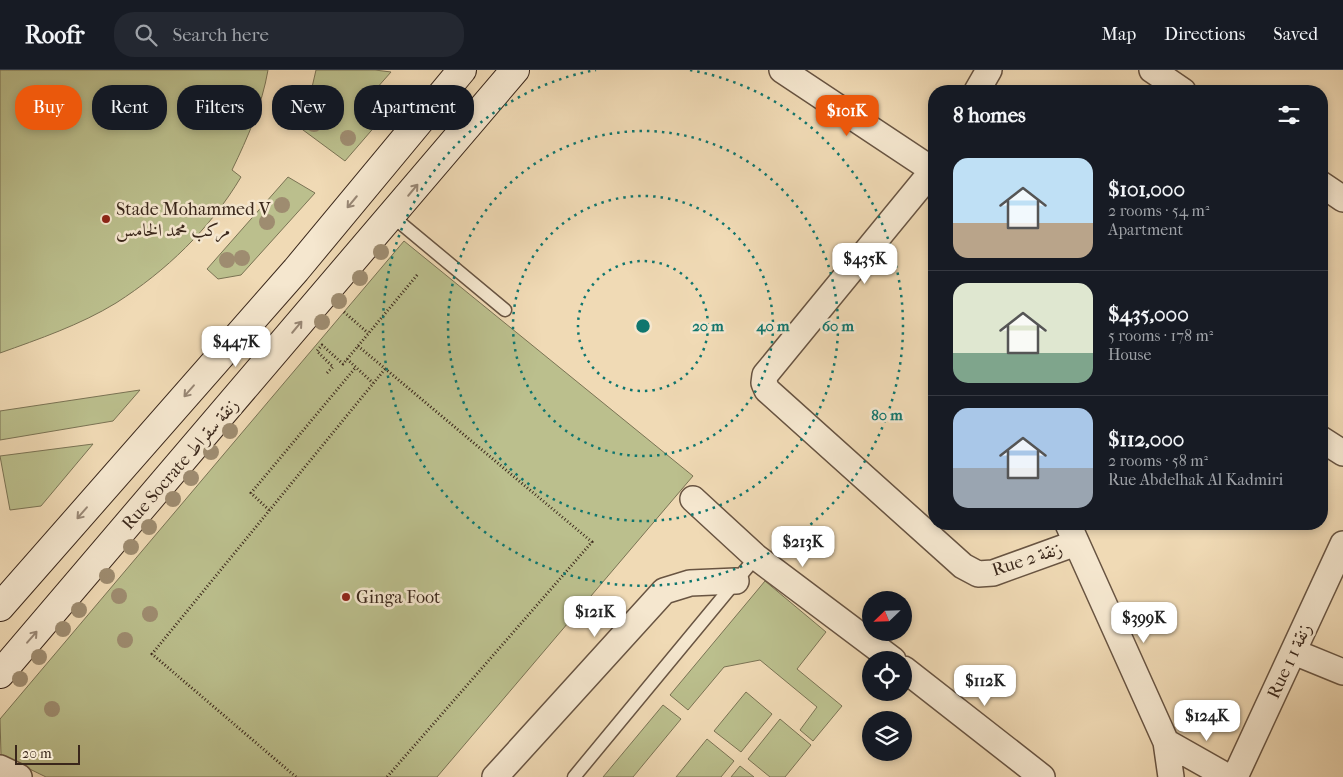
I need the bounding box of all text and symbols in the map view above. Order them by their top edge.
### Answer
search box [114,12,464,57]
text: Roofr [25,21,84,49]
icon: search [132,21,160,49]
text: Search here [172,24,269,46]
text: Map [1102,24,1136,45]
text: Directions [1164,24,1245,45]
text: Saved [1273,24,1318,45]
chip: Buy [15,85,82,130]
chip: Rent [92,85,167,130]
chip: Filters [177,85,262,130]
chip: New [272,85,344,130]
chip: Apartment [354,85,474,130]
pin: $101K [812,94,882,137]
text: $101K [827,101,867,120]
icon: filters [1275,101,1303,129]
text: 8 homes [953,103,1026,127]
text: $101,000 [1108,177,1185,201]
icon: home [993,178,1053,238]
one-way arrow [408,184,419,197]
one-way arrow [347,195,358,208]
place label: Stade Mohammed V مركب محمد الخامس [116,199,272,243]
text: 2 rooms · 54 m² [1108,201,1209,220]
marker: Stade Mohammed V مركب محمد الخامس [100,213,112,225]
text: Apartment [1108,220,1183,239]
pin: $435K [830,242,900,285]
text: $435K [843,249,887,268]
text: $435,000 [1108,302,1189,326]
icon: home [993,303,1053,363]
centre of rings [634,317,652,335]
text: 20 m [692,317,724,335]
text: 40 m [756,317,790,335]
text: 60 m [822,317,855,335]
one-way arrow [291,321,302,334]
pin: $447K [201,326,271,368]
text: 5 rooms · 178 m² [1108,326,1213,345]
text: $447K [213,332,259,351]
text: House [1108,345,1151,364]
one-way arrow [184,385,195,398]
street label: Rue Socrate زنقة سقراط [118,395,244,535]
text: 80 m [871,406,903,424]
text: $112,000 [1108,427,1184,451]
icon: home [993,428,1053,488]
text: 2 rooms · 58 m² [1108,451,1208,470]
text: Rue Abdelhak Al Kadmiri [1108,470,1283,489]
one-way arrow [76,507,88,520]
pin: $213K [768,526,838,568]
text: $213K [783,532,823,551]
street label: Rue 2 زنقة [989,538,1065,581]
place label: Ginga Foot [356,587,441,608]
marker: Ginga Foot [340,591,352,603]
north arrow [862,591,912,641]
map controls [862,591,912,761]
pin: $121K [560,596,630,638]
text: $121K [575,602,615,621]
pin: $399K [1109,602,1179,644]
text: $399K [1122,608,1166,627]
street label: Rue 1 زنقة 1 [1263,620,1316,702]
one-way arrow [26,630,37,643]
button: locate [862,651,912,701]
pin: $112K [950,664,1020,707]
text: $112K [965,671,1005,690]
pin: $124K [1172,700,1242,742]
text: $124K [1185,706,1229,725]
button: layers [862,711,912,761]
scale bar [15,742,80,765]
text: 20 m [22,745,52,762]

